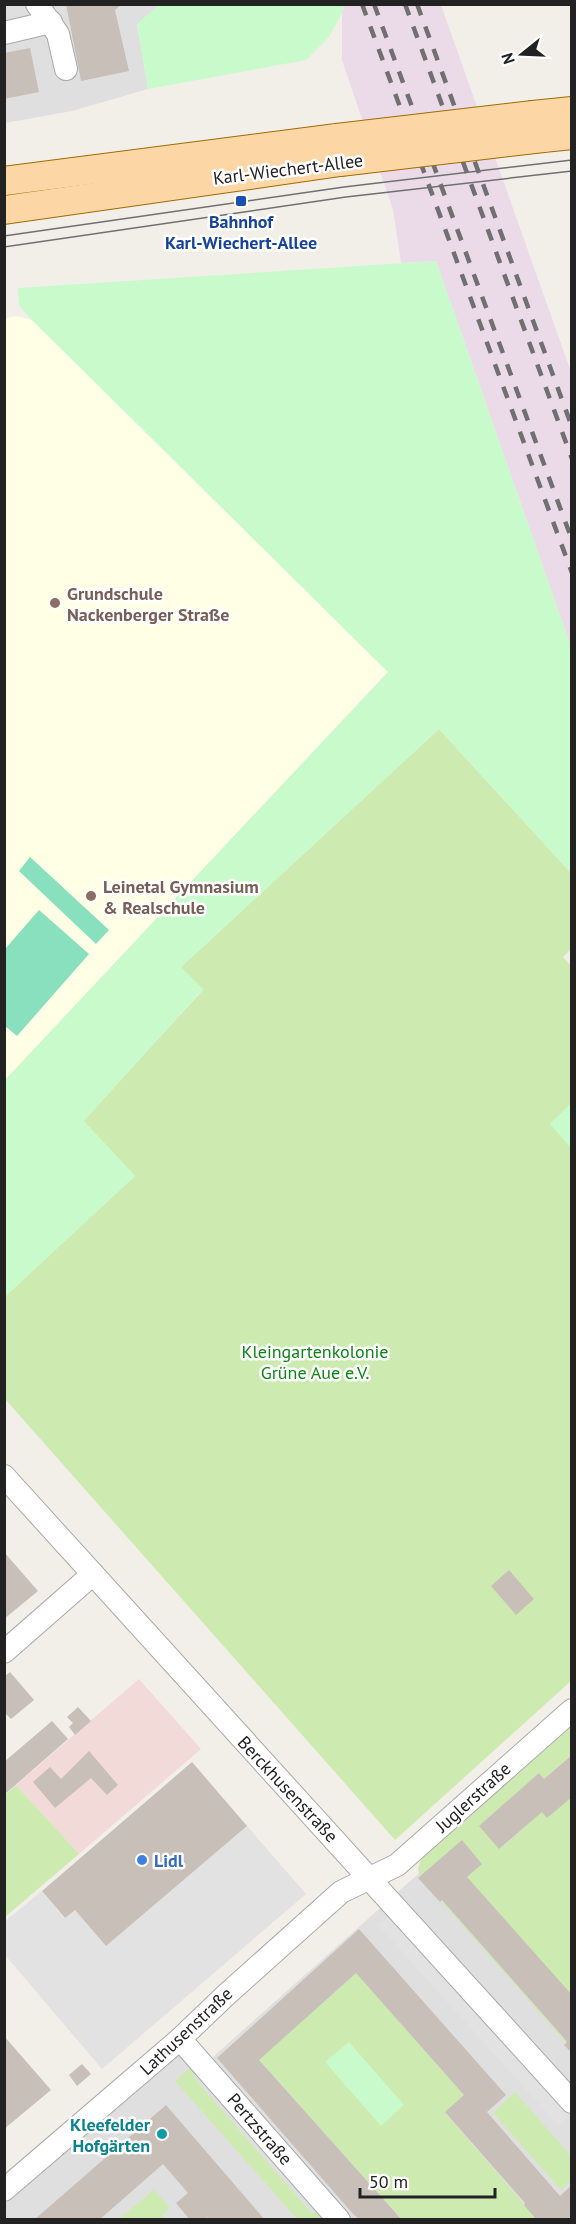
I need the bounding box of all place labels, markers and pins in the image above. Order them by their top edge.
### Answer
marker: Bahnhof Karl-Wiechert-Allee [234,194,248,208]
place label: Bahnhof Karl-Wiechert-Allee [165,210,317,254]
place label: Grundschule Nackenberger Straße [67,582,229,626]
marker: Grundschule Nackenberger Straße [48,596,62,610]
place label: Leinetal Gymnasium & Realschule [103,875,259,919]
marker: Leinetal Gymnasium & Realschule [84,889,98,903]
place label: Lidl [154,1849,184,1872]
marker: Lidl [135,1853,149,1867]
place label: Kleefelder Hofgärten [70,2113,151,2157]
marker: Kleefelder Hofgärten [155,2127,169,2141]

